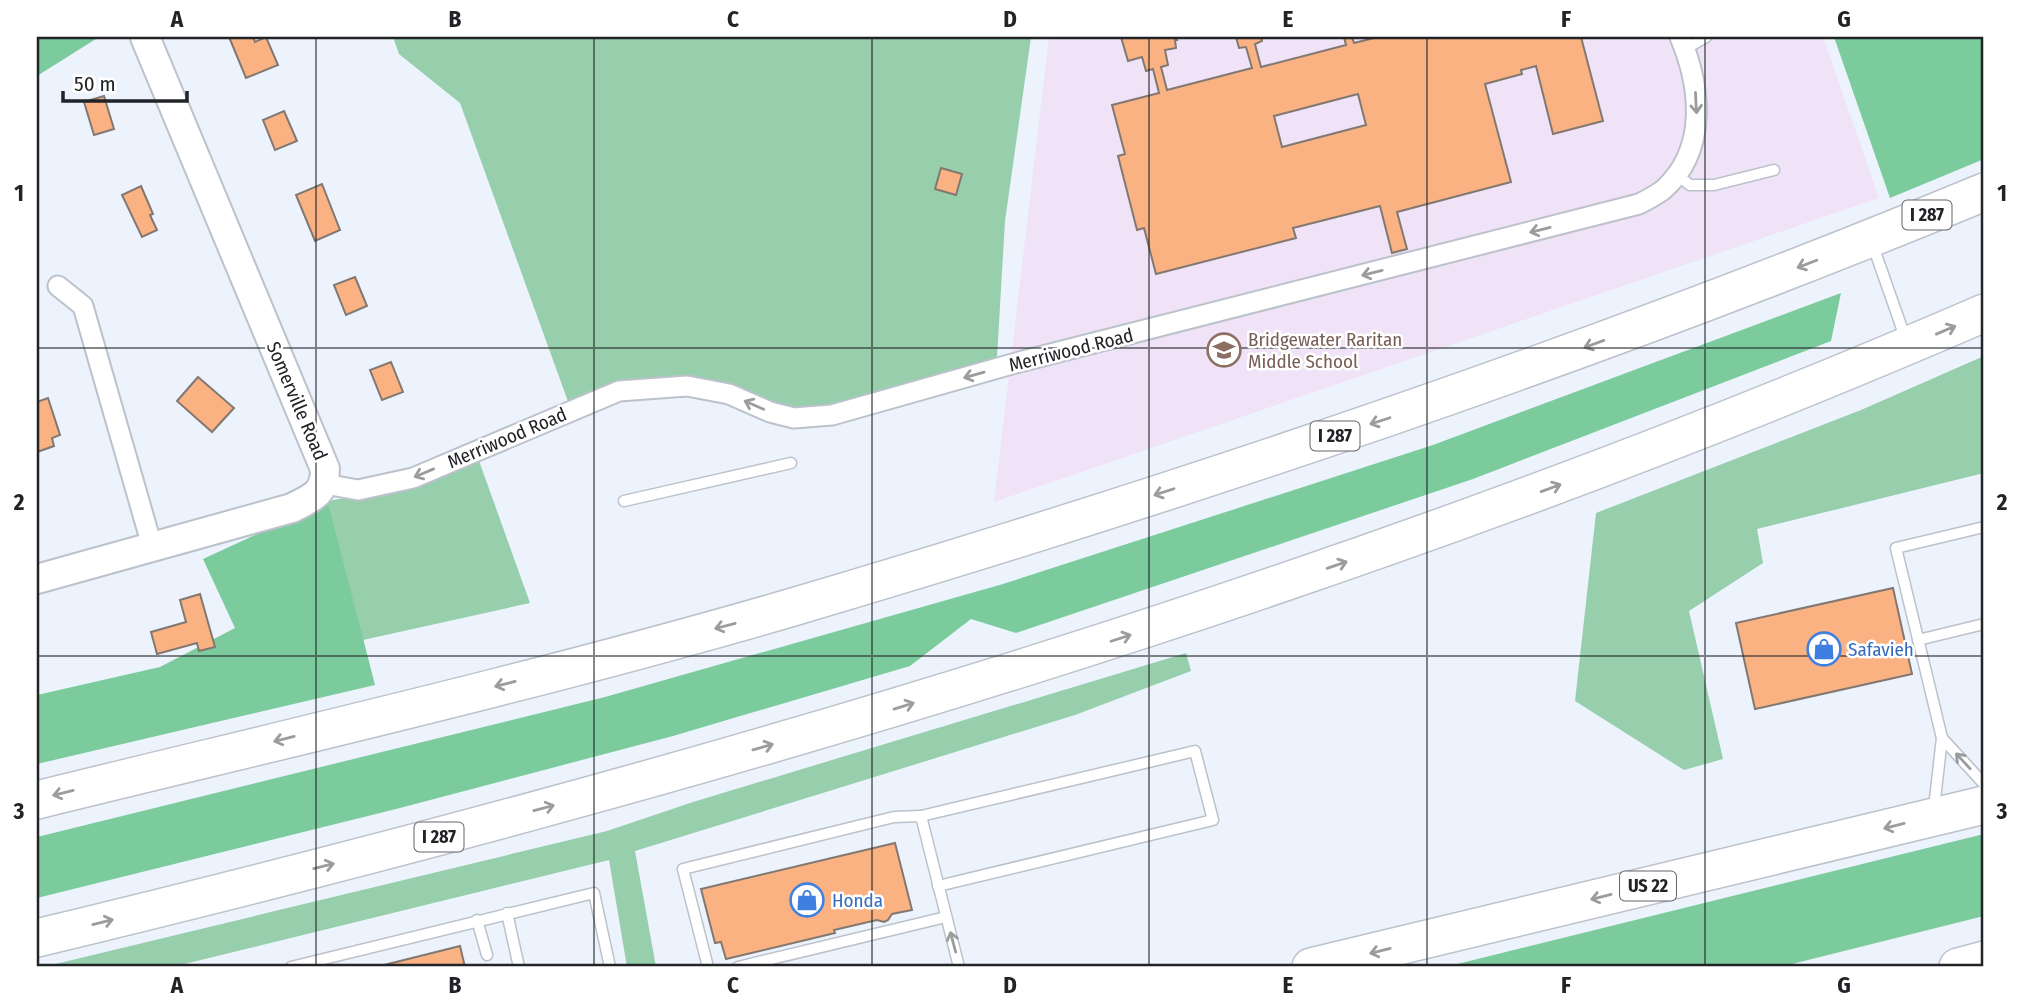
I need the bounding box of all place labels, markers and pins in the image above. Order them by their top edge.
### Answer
place label: Bridgewater Raritan Middle School [1248,328,1402,373]
school or university icon: Bridgewater Raritan Middle School [1205,331,1243,369]
shop icon: Safavieh [1805,630,1843,668]
place label: Safavieh [1848,638,1914,661]
shop icon: Honda [788,881,826,919]
place label: Honda [832,889,883,912]

